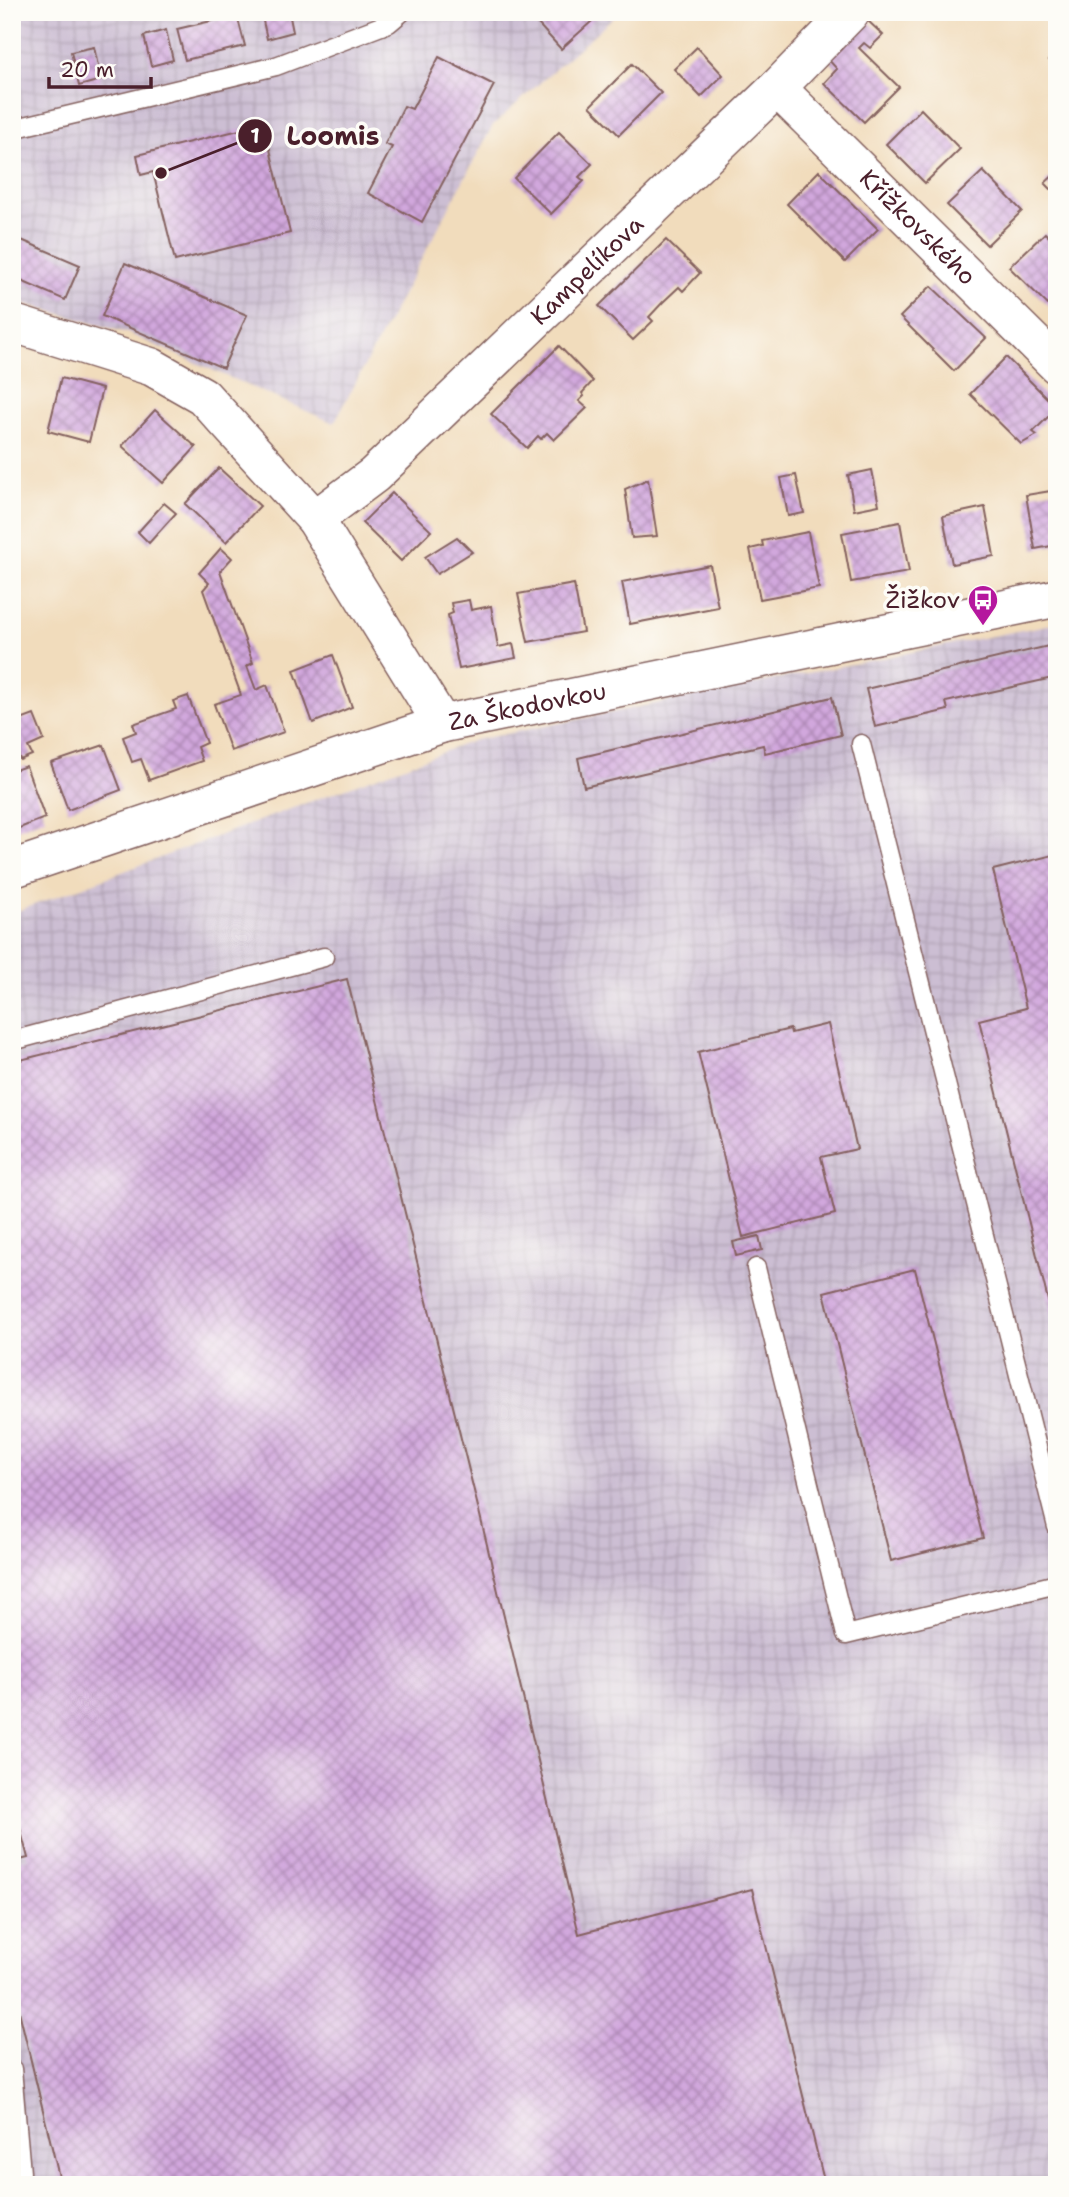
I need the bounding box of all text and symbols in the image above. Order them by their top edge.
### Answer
scale bar [49,46,150,90]
text: 20 m [60,56,114,84]
callout: Loomis [237,112,393,159]
text: Loomis [287,118,379,153]
text: 1 [250,122,260,150]
street label: Křížkovského [852,162,983,292]
street label: Kampelíkova [524,209,651,332]
bus stop icon: Žižkov [966,583,1000,627]
place label: Žižkov [886,584,960,616]
street label: Za Škodovkou [446,675,609,738]

